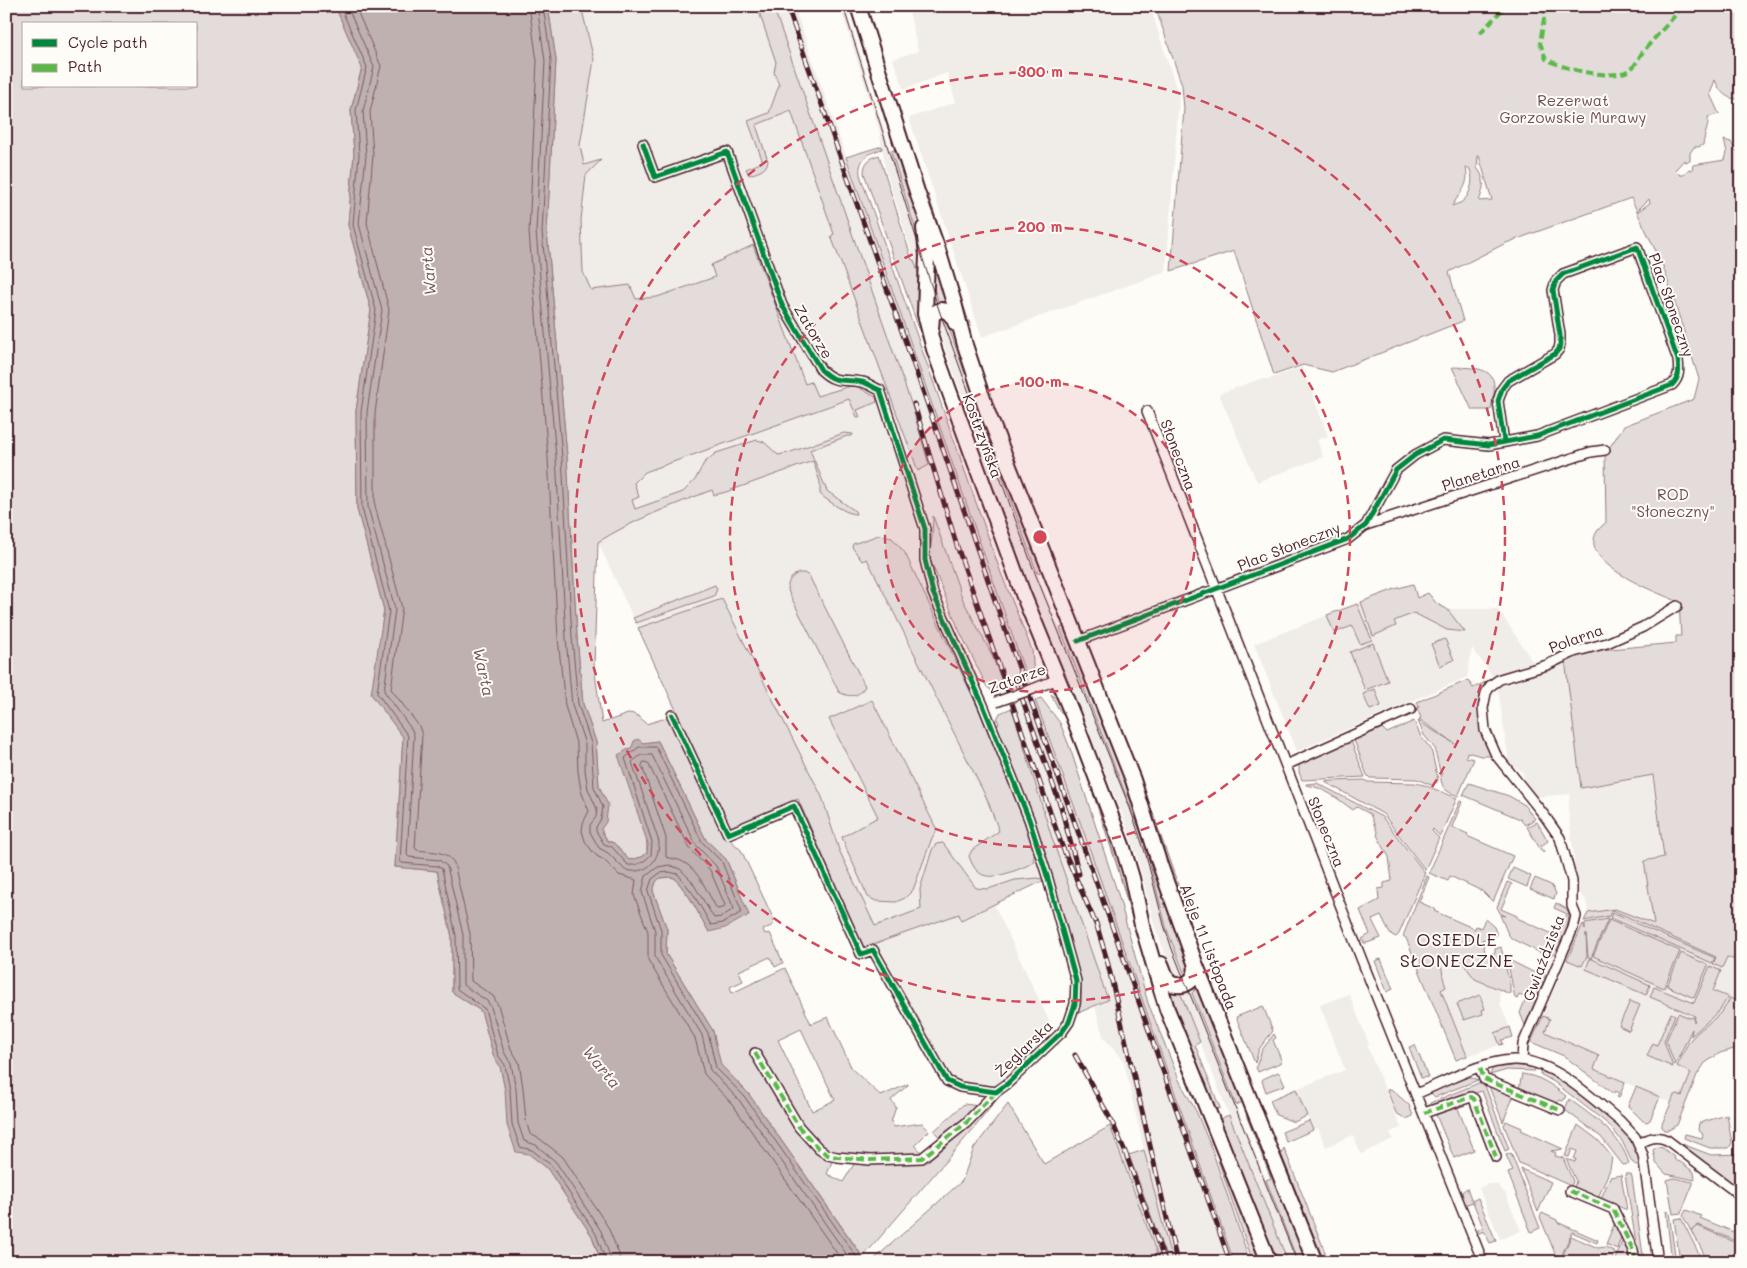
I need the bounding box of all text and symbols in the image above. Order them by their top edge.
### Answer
legend [22,22,198,88]
text: Cycle path [68,32,147,52]
text: Path [68,56,102,76]
text: 300 m [1017,61,1063,81]
park label: Rezerwat Gorzowskie Murawy [1500,90,1647,127]
text: 200 m [1018,216,1063,236]
water label: Warta [415,246,440,296]
street label: Plac Słoneczny [1645,250,1699,360]
street label: Zatorze [790,301,838,362]
text: 100 m [1018,371,1062,391]
street label: Kostrzyńska [958,391,1007,481]
street label: Słoneczna [1156,416,1202,493]
street label: Planetarna [1439,451,1522,495]
park label: ROD "Słoneczny" [1631,484,1715,521]
street label: Plac Słoneczny [1234,517,1343,575]
centre of rings [1031,528,1049,546]
street label: Polarna [1546,619,1606,657]
water label: Warta [469,646,500,698]
street label: Zatorze [985,658,1048,698]
street label: Słoneczna [1304,793,1350,870]
street label: Aleje 11 Listopada [1176,881,1242,1013]
street label: Gwiaździsta [1517,912,1569,1004]
district label: OSIEDLE SŁONECZNE [1400,927,1514,972]
street label: Żeglarska [990,1016,1057,1081]
water label: Warta [579,1041,626,1092]

